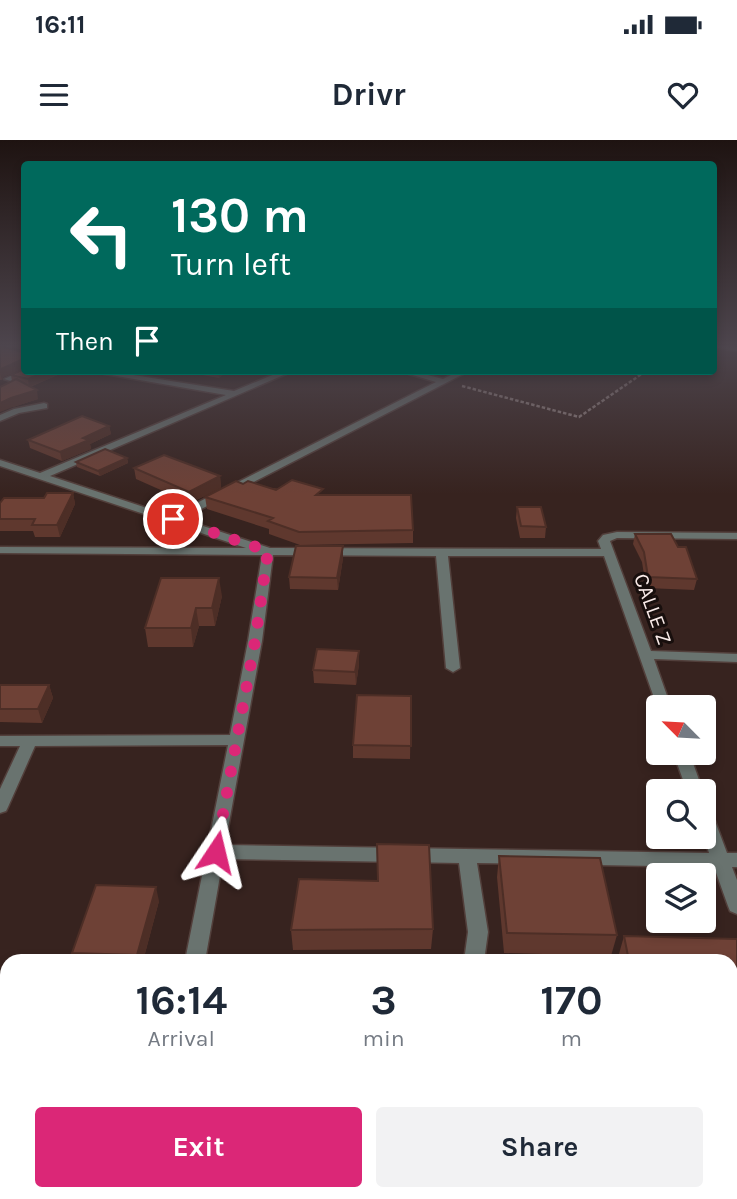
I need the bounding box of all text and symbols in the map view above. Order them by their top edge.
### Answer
text: 16:11 [35,9,86,40]
icon: menu [35,76,73,114]
text: Drivr [331,76,406,113]
icon: heart [664,76,702,114]
text: 130 m [171,187,309,244]
icon: left [56,189,147,280]
text: Turn left [171,246,291,283]
icon: arrive [128,322,166,360]
text: Then [56,326,114,357]
pin [143,489,203,549]
icon: arrive [154,500,192,538]
street label: CALLE Z [629,570,677,648]
north arrow [646,695,716,765]
map controls [646,695,716,933]
button: search [646,779,716,849]
position arrow [179,815,253,889]
button: layers [646,863,716,933]
text: 16:14 [135,975,227,1025]
text: 3 [371,975,397,1025]
text: 170 [540,975,603,1025]
text: Arrival [148,1025,215,1052]
text: min [363,1025,405,1052]
text: m [561,1025,582,1052]
button: Exit [35,1107,362,1187]
button: Share [376,1107,703,1187]

